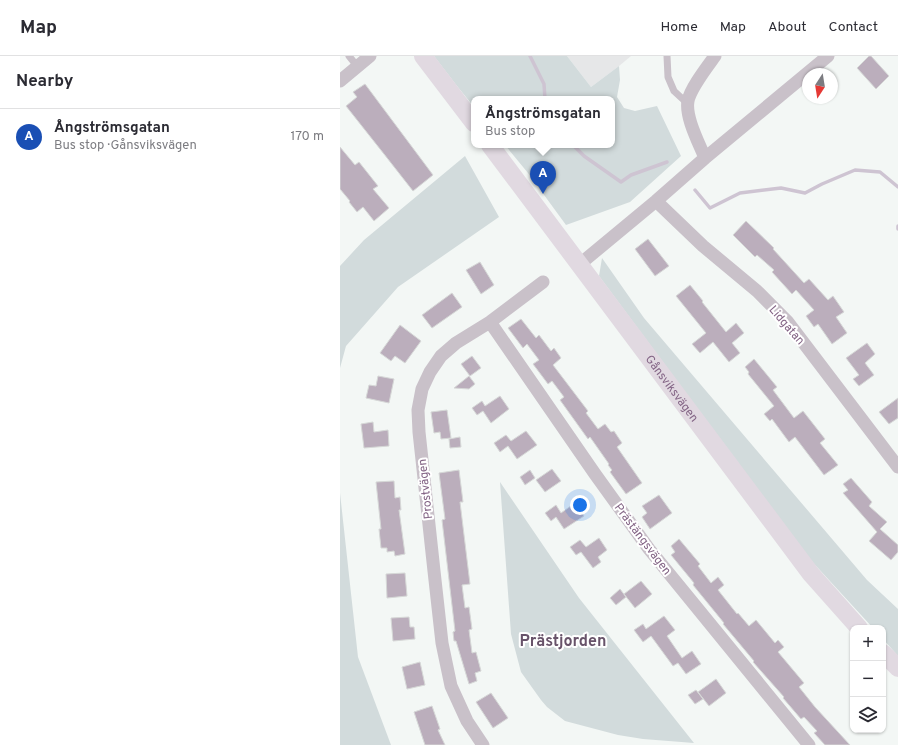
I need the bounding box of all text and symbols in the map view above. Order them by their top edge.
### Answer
text: Map [20,16,57,40]
text: Home [661,19,698,36]
text: Map [720,19,746,36]
text: About [768,19,807,36]
text: Contact [829,19,878,36]
north arrow [802,68,838,104]
text: Nearby [16,71,73,93]
popup [471,96,615,148]
text: Ångströmsgatan [485,105,601,124]
text: Ångströmsgatan [54,119,170,138]
text: Bus stop [485,124,535,140]
text: A [24,129,34,145]
text: 170 m [290,129,324,145]
text: Bus stop · Gånsviksvägen [54,138,197,154]
pin: A [530,161,556,194]
street label: Lidgatan [765,303,808,349]
street label: Gånsviksvägen [641,352,702,426]
street label: Prostvägen [415,458,437,520]
your location [570,495,590,515]
street label: Prästängsvägen [610,500,674,579]
map controls [850,625,886,733]
button: + [850,625,886,661]
district label: Prästjorden [520,632,606,652]
button: − [850,661,886,697]
button: layers [850,697,886,733]

